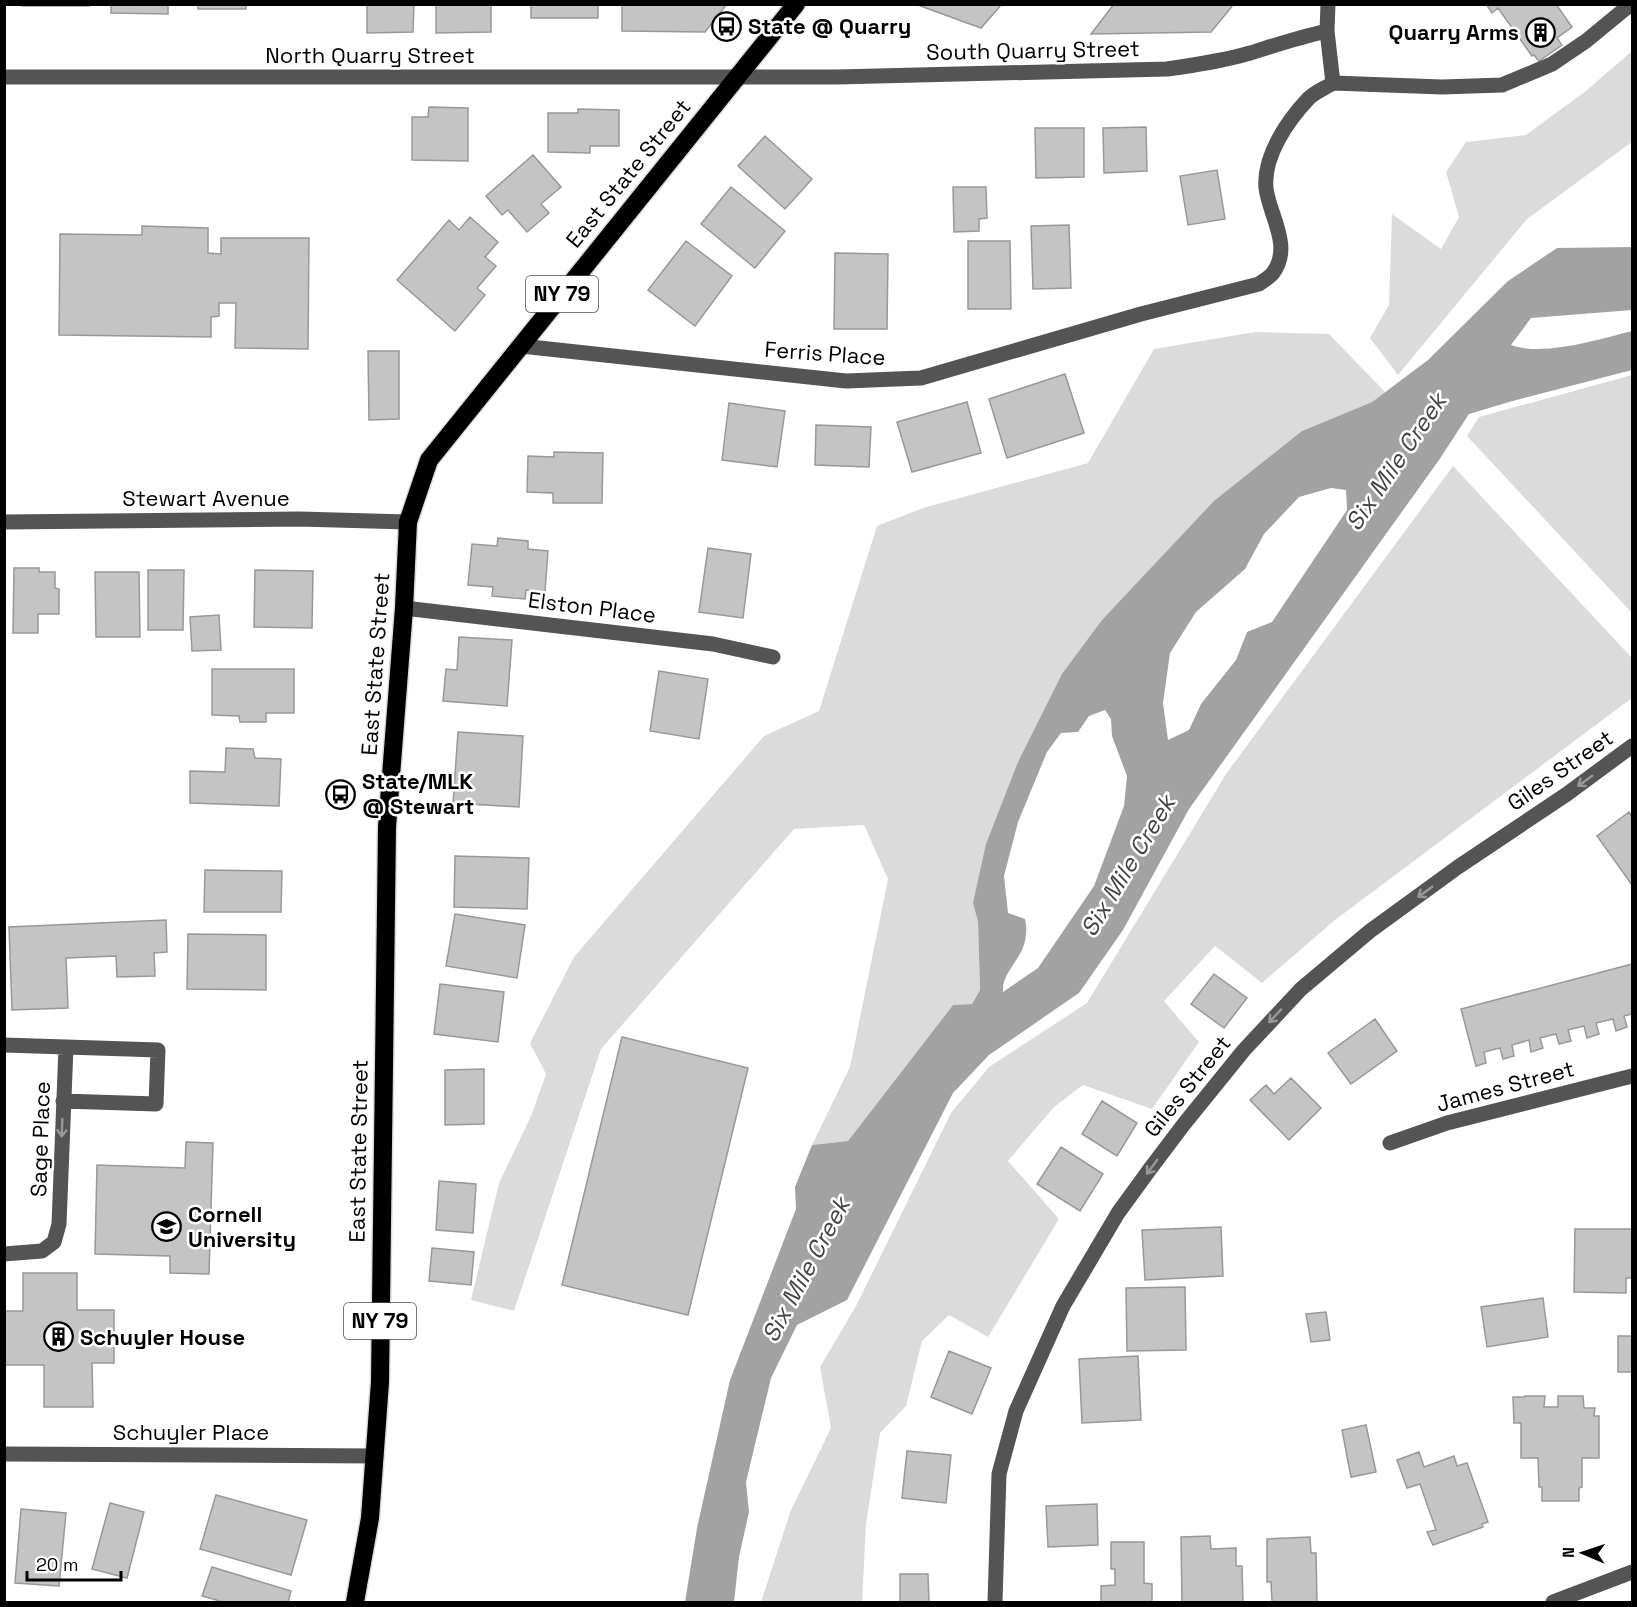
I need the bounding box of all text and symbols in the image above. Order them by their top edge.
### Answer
bus stop icon: State @ Quarry [711,10,743,42]
place label: State @ Quarry [748,12,911,40]
building icon: Quarry Arms [1524,16,1556,48]
place label: Quarry Arms [1389,18,1519,46]
street label: South Quarry Street [926,34,1140,66]
street label: North Quarry Street [265,41,475,69]
street label: East State Street [559,93,697,253]
road number: NY 79 [526,276,598,312]
street label: Ferris Place [764,335,886,371]
water label: Six Mile Creek [1338,384,1455,536]
street label: Stewart Avenue [122,484,290,512]
street label: East State Street [355,572,395,756]
street label: Elston Place [526,585,658,629]
street label: Giles Street [1502,723,1618,817]
place label: State/MLK @ Stewart [362,767,474,820]
one-way arrow [1578,775,1594,787]
bus stop icon: State/MLK @ Stewart [325,778,357,810]
water label: Six Mile Creek [1073,787,1183,942]
one-way arrow [1417,885,1433,898]
one-way arrow [1268,1008,1282,1023]
street label: Giles Street [1137,1029,1237,1143]
street label: James Street [1433,1054,1577,1118]
street label: East State Street [342,1059,374,1243]
street label: Sage Place [24,1081,56,1197]
one-way arrow [57,1117,68,1137]
one-way arrow [1145,1158,1158,1174]
water label: Six Mile Creek [754,1189,858,1347]
place label: Cornell University [188,1200,296,1253]
school or university icon: Cornell University [151,1211,183,1243]
road number: NY 79 [344,1303,416,1339]
building icon: Schuyler House [43,1321,75,1353]
place label: Schuyler House [80,1323,245,1351]
street label: Schuyler Place [113,1418,269,1446]
north arrow [1553,1523,1613,1583]
scale bar [27,1544,122,1582]
text: N [1558,1547,1579,1558]
text: 20 m [36,1553,79,1576]

